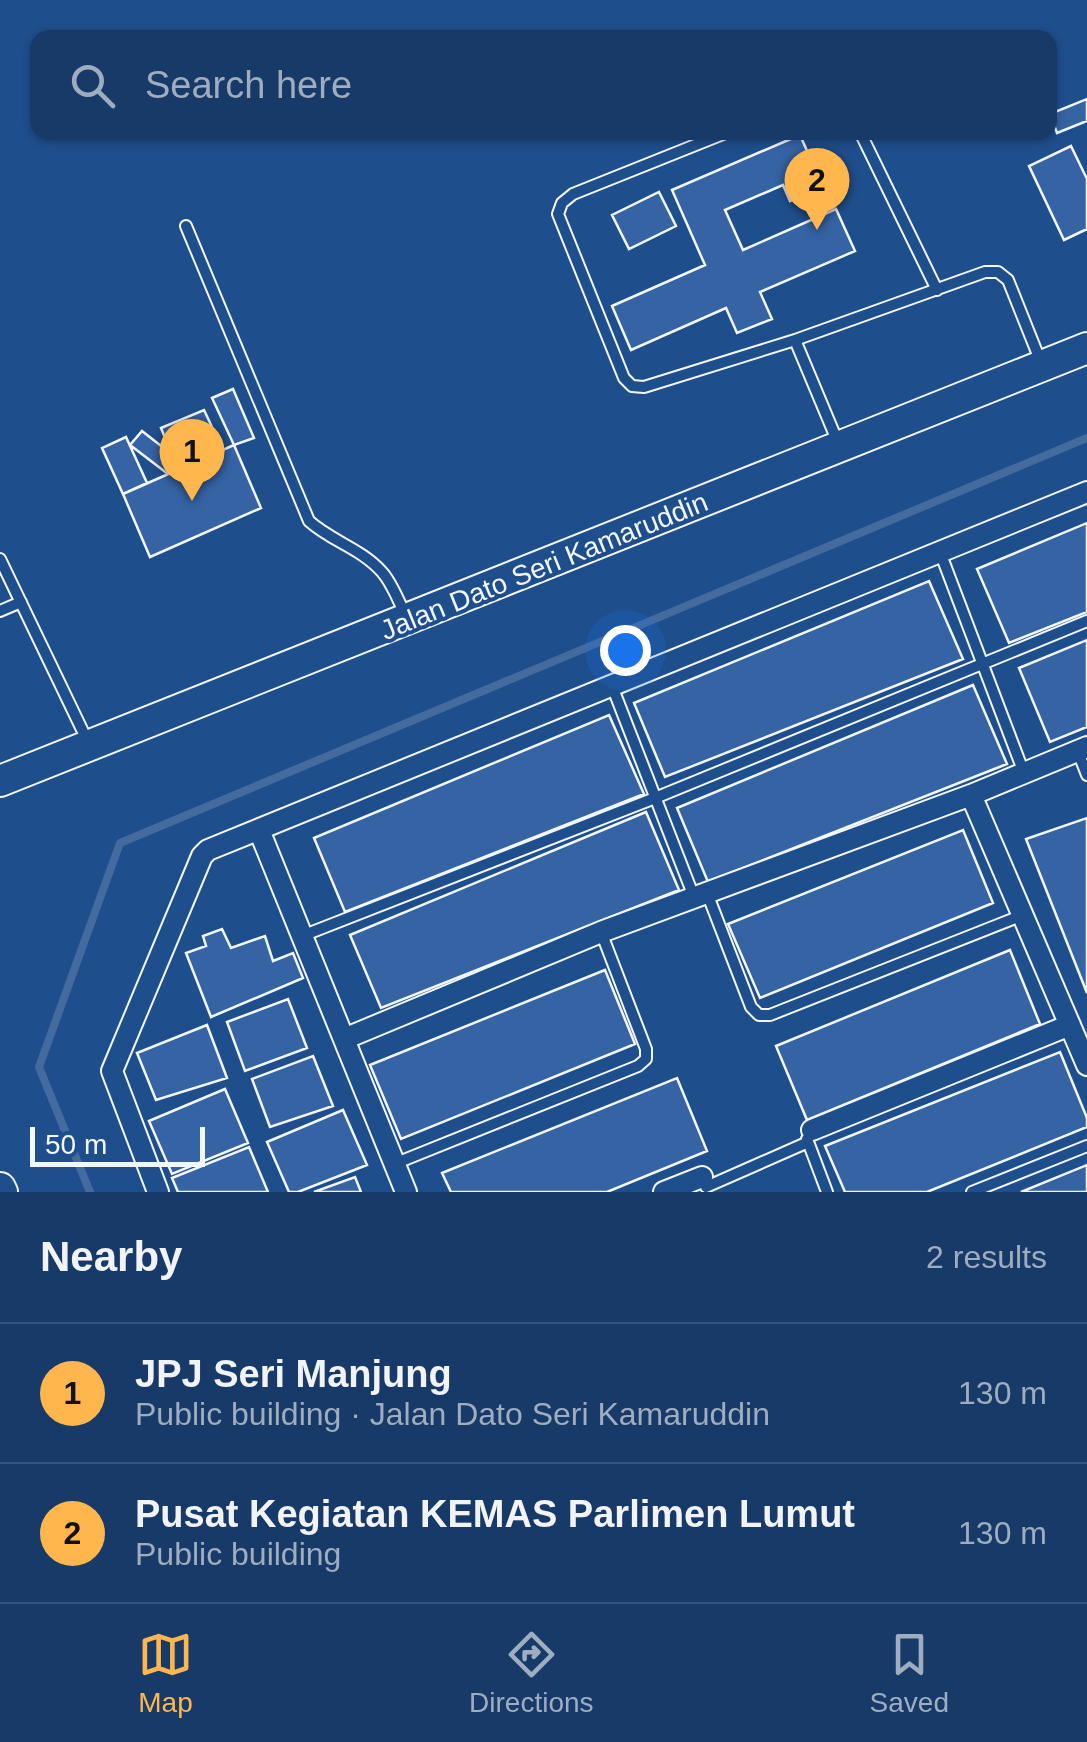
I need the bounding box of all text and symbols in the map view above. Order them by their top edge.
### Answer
search box [30,30,1057,140]
icon: search [65,58,120,113]
text: Search here [145,64,352,106]
pin: 2 [784,148,850,230]
pin: 1 [160,418,224,501]
street label: Jalan Dato Seri Kamaruddin [376,486,712,646]
your location [600,625,651,676]
scale bar [30,1122,205,1166]
text: 50 m [45,1129,107,1160]
text: Nearby [40,1233,182,1280]
text: 2 results [926,1239,1047,1275]
text: JPJ Seri Manjung [135,1353,452,1395]
text: 1 [64,1375,81,1411]
text: 130 m [958,1375,1047,1411]
text: Public building · Jalan Dato Seri Kamaruddin [135,1396,770,1432]
text: Pusat Kegiatan KEMAS Parlimen Lumut [135,1493,855,1535]
text: 2 [64,1515,81,1551]
text: 130 m [958,1515,1047,1551]
text: Public building [135,1536,341,1572]
tab: Map [138,1627,193,1719]
tab: Directions [469,1627,594,1719]
tab: Saved [870,1627,949,1719]

